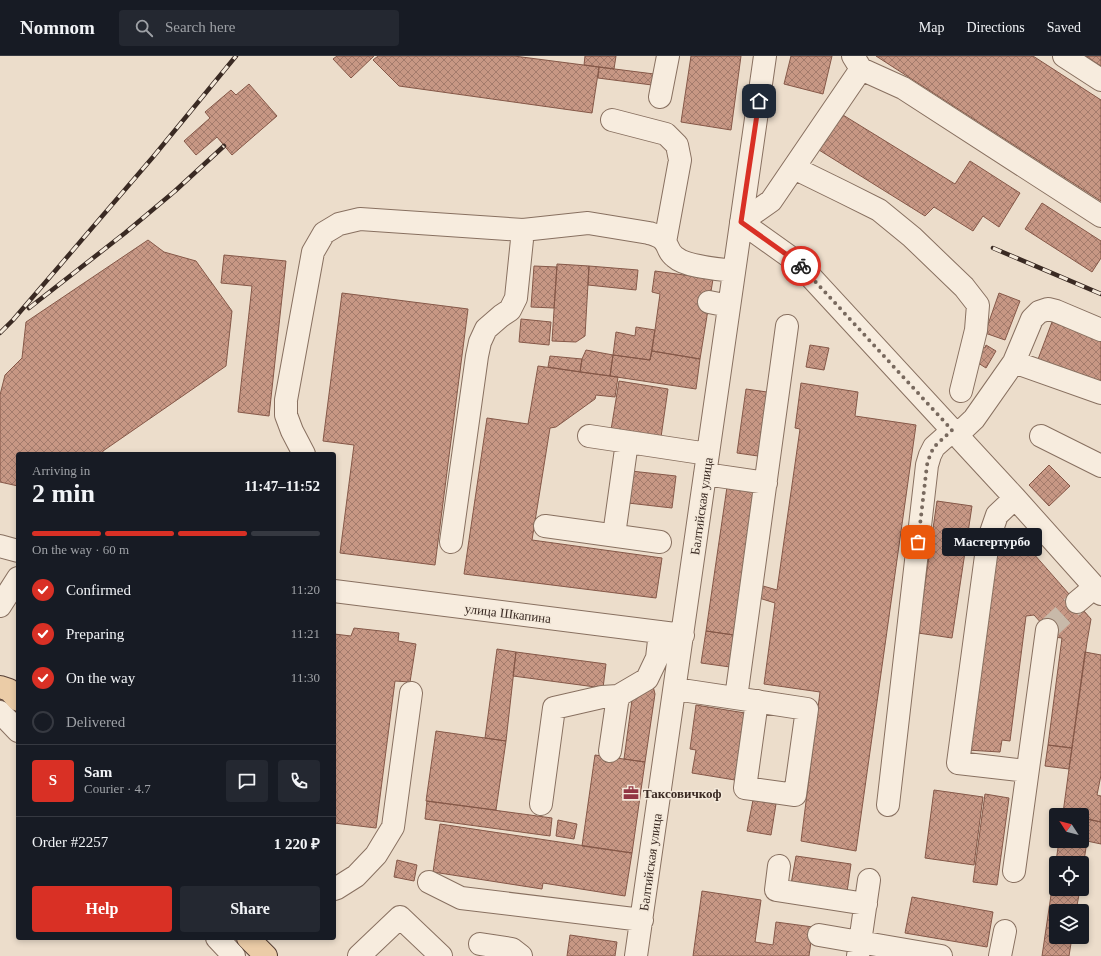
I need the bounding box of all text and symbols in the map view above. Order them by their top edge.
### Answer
search box [119,10,399,46]
text: Nomnom [20,17,95,38]
icon: search [133,17,155,39]
text: Search here [165,19,235,35]
text: Map [919,20,944,35]
text: Directions [966,20,1025,35]
text: Saved [1047,20,1081,35]
pin [742,84,776,118]
icon: home [748,90,770,112]
courier [781,246,821,286]
icon: bike [790,255,812,277]
street label: Балтийская улица [687,456,716,556]
text: Arriving in [32,463,90,478]
text: 11:47–11:52 [244,478,320,494]
text: 2 min [32,479,95,508]
pin [901,525,935,559]
callout: Мастертурбо [942,528,1042,556]
icon: bag [907,531,929,553]
text: Мастертурбо [954,534,1030,549]
text: On the way · 60 m [32,542,129,557]
icon: check [32,579,54,601]
text: Confirmed [66,582,131,598]
text: 11:20 [291,582,320,597]
street label: улица Шкапина [464,601,552,626]
icon: check [32,623,54,645]
text: Preparing [66,626,124,642]
text: 11:21 [291,626,320,641]
icon: check [32,667,54,689]
text: On the way [66,670,135,686]
text: 11:30 [291,670,320,685]
text: Delivered [66,714,125,730]
button: chat [226,760,268,802]
button: phone [278,760,320,802]
text: Sam [84,764,112,780]
text: S [49,772,57,788]
text: Courier · 4.7 [84,781,151,796]
office icon: Таксовичкоф [622,784,640,802]
place label: Таксовичкоф [643,786,722,801]
north arrow [1049,808,1089,848]
map controls [1049,808,1089,944]
street label: Балтийская улица [636,812,665,912]
text: Order #2257 [32,834,108,850]
text: 1 220 ₽ [274,836,320,852]
button: locate [1049,856,1089,896]
button: Help [32,886,172,932]
button: Share [180,886,320,932]
button: layers [1049,904,1089,944]

